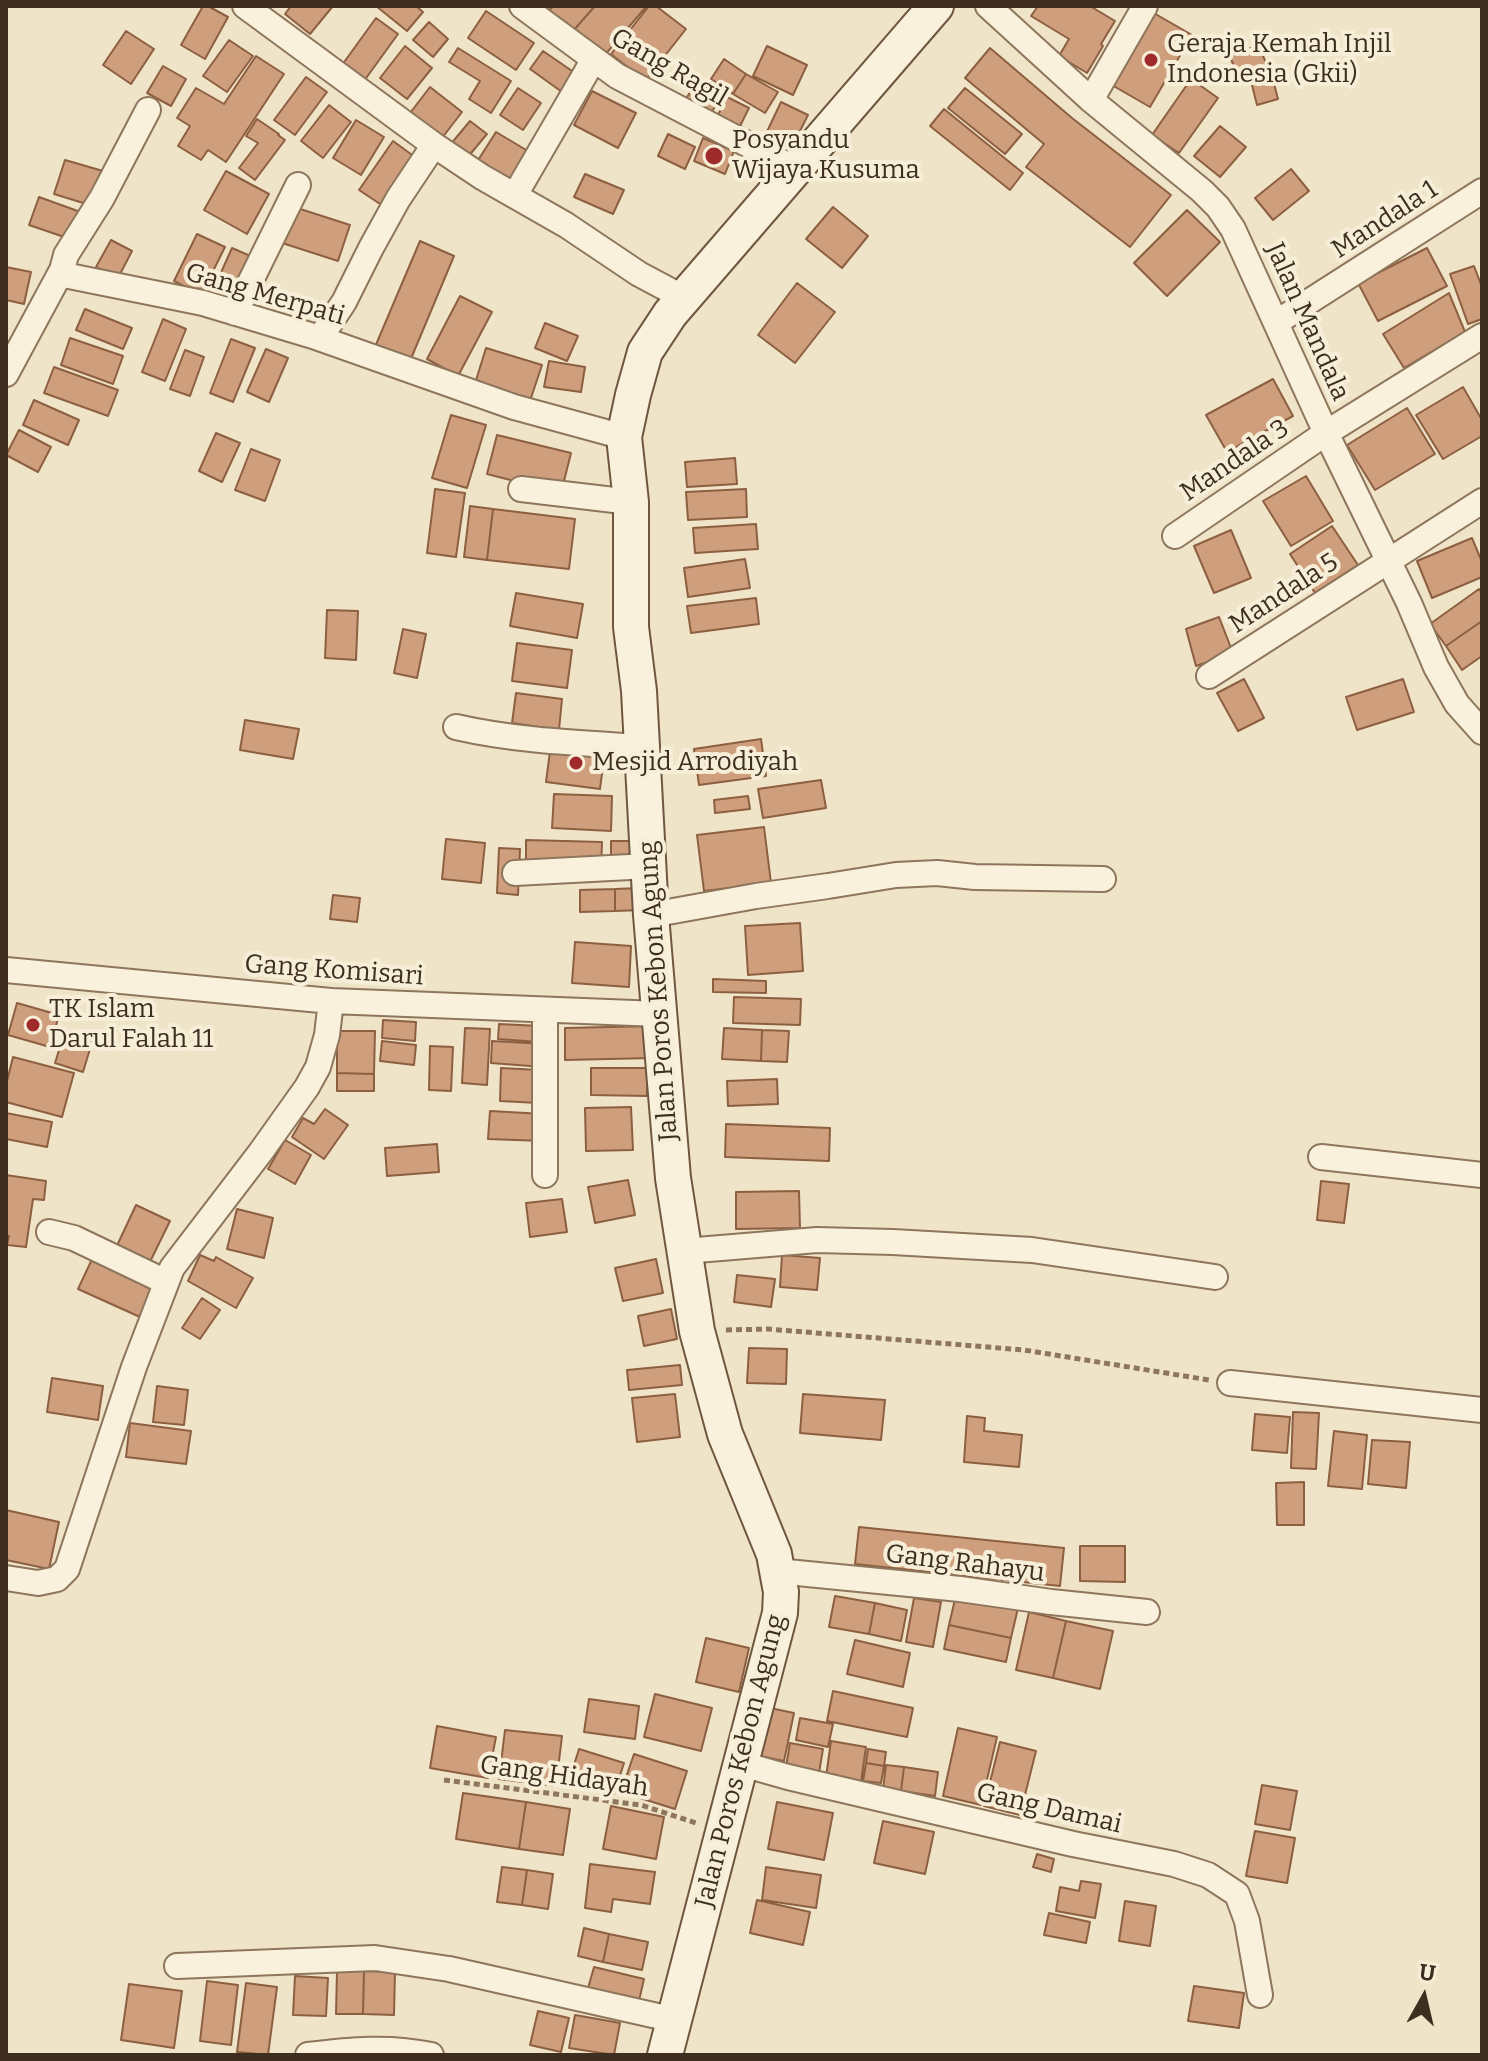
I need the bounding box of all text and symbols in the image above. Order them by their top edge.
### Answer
street label: Gang Ragil [605,22,733,114]
place label: Geraja Kemah Injil Indonesia (Gkii) [1167,29,1392,90]
marker: Geraja Kemah Injil Indonesia (Gkii) [1142,51,1160,69]
place label: Posyandu Wijaya Kusuma [732,125,920,186]
marker: Posyandu Wijaya Kusuma [703,145,725,167]
street label: Mandala 1 [1326,174,1444,266]
street label: Jalan Mandala [1258,238,1356,406]
street label: Gang Merpati [182,257,348,333]
street label: Mandala 3 [1175,413,1295,509]
street label: Mandala 5 [1224,547,1344,641]
place label: Mesjid Arrodiyah [592,747,798,779]
marker: Mesjid Arrodiyah [567,754,585,772]
street label: Jalan Poros Kebon Agung [633,840,685,1142]
street label: Gang Komisari [243,949,425,993]
place label: TK Islam Darul Falah 11 [49,994,213,1056]
marker: TK Islam Darul Falah 11 [24,1016,42,1034]
street label: Gang Rahayu [884,1539,1046,1589]
street label: Jalan Poros Kebon Agung [689,1611,793,1911]
street label: Gang Hidayah [478,1750,650,1804]
street label: Gang Damai [973,1777,1125,1841]
north arrow [1384,1957,1464,2037]
text: U [1417,1958,1437,1987]

